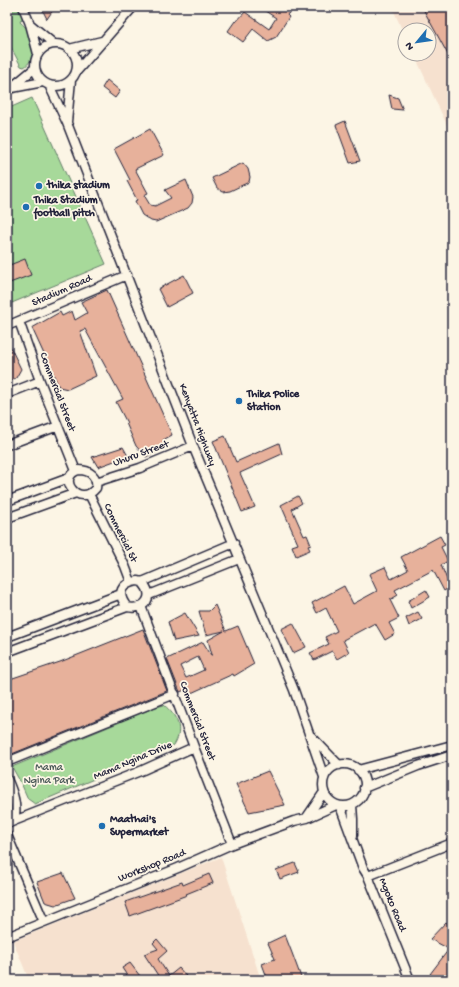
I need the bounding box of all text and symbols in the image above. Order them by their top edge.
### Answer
north arrow [397,22,437,62]
text: N [403,40,417,52]
place label: thika stadium [46,179,110,192]
marker: thika stadium [34,181,44,191]
place label: Thika Stadium football pitch [33,194,98,220]
marker: Thika Stadium football pitch [21,202,31,212]
street label: Stadium Road [30,272,95,310]
street label: Commercial Street [36,351,78,435]
street label: Kenyatta Highway [176,382,218,468]
place label: Thika Police Station [246,389,300,414]
marker: Thika Police Station [234,396,244,406]
street label: Uhuru Street [111,438,172,470]
street label: Commercial St [101,502,140,566]
street label: Commercial Street [176,680,218,764]
street label: Mama Ngina Drive [92,739,174,783]
park label: Mama Ngina Park [24,762,75,787]
place label: Maathai's Supermarket [110,813,170,839]
marker: Maathai's Supermarket [97,821,107,831]
street label: Workshop Road [117,846,189,885]
street label: Mgoko Road [376,876,409,935]

